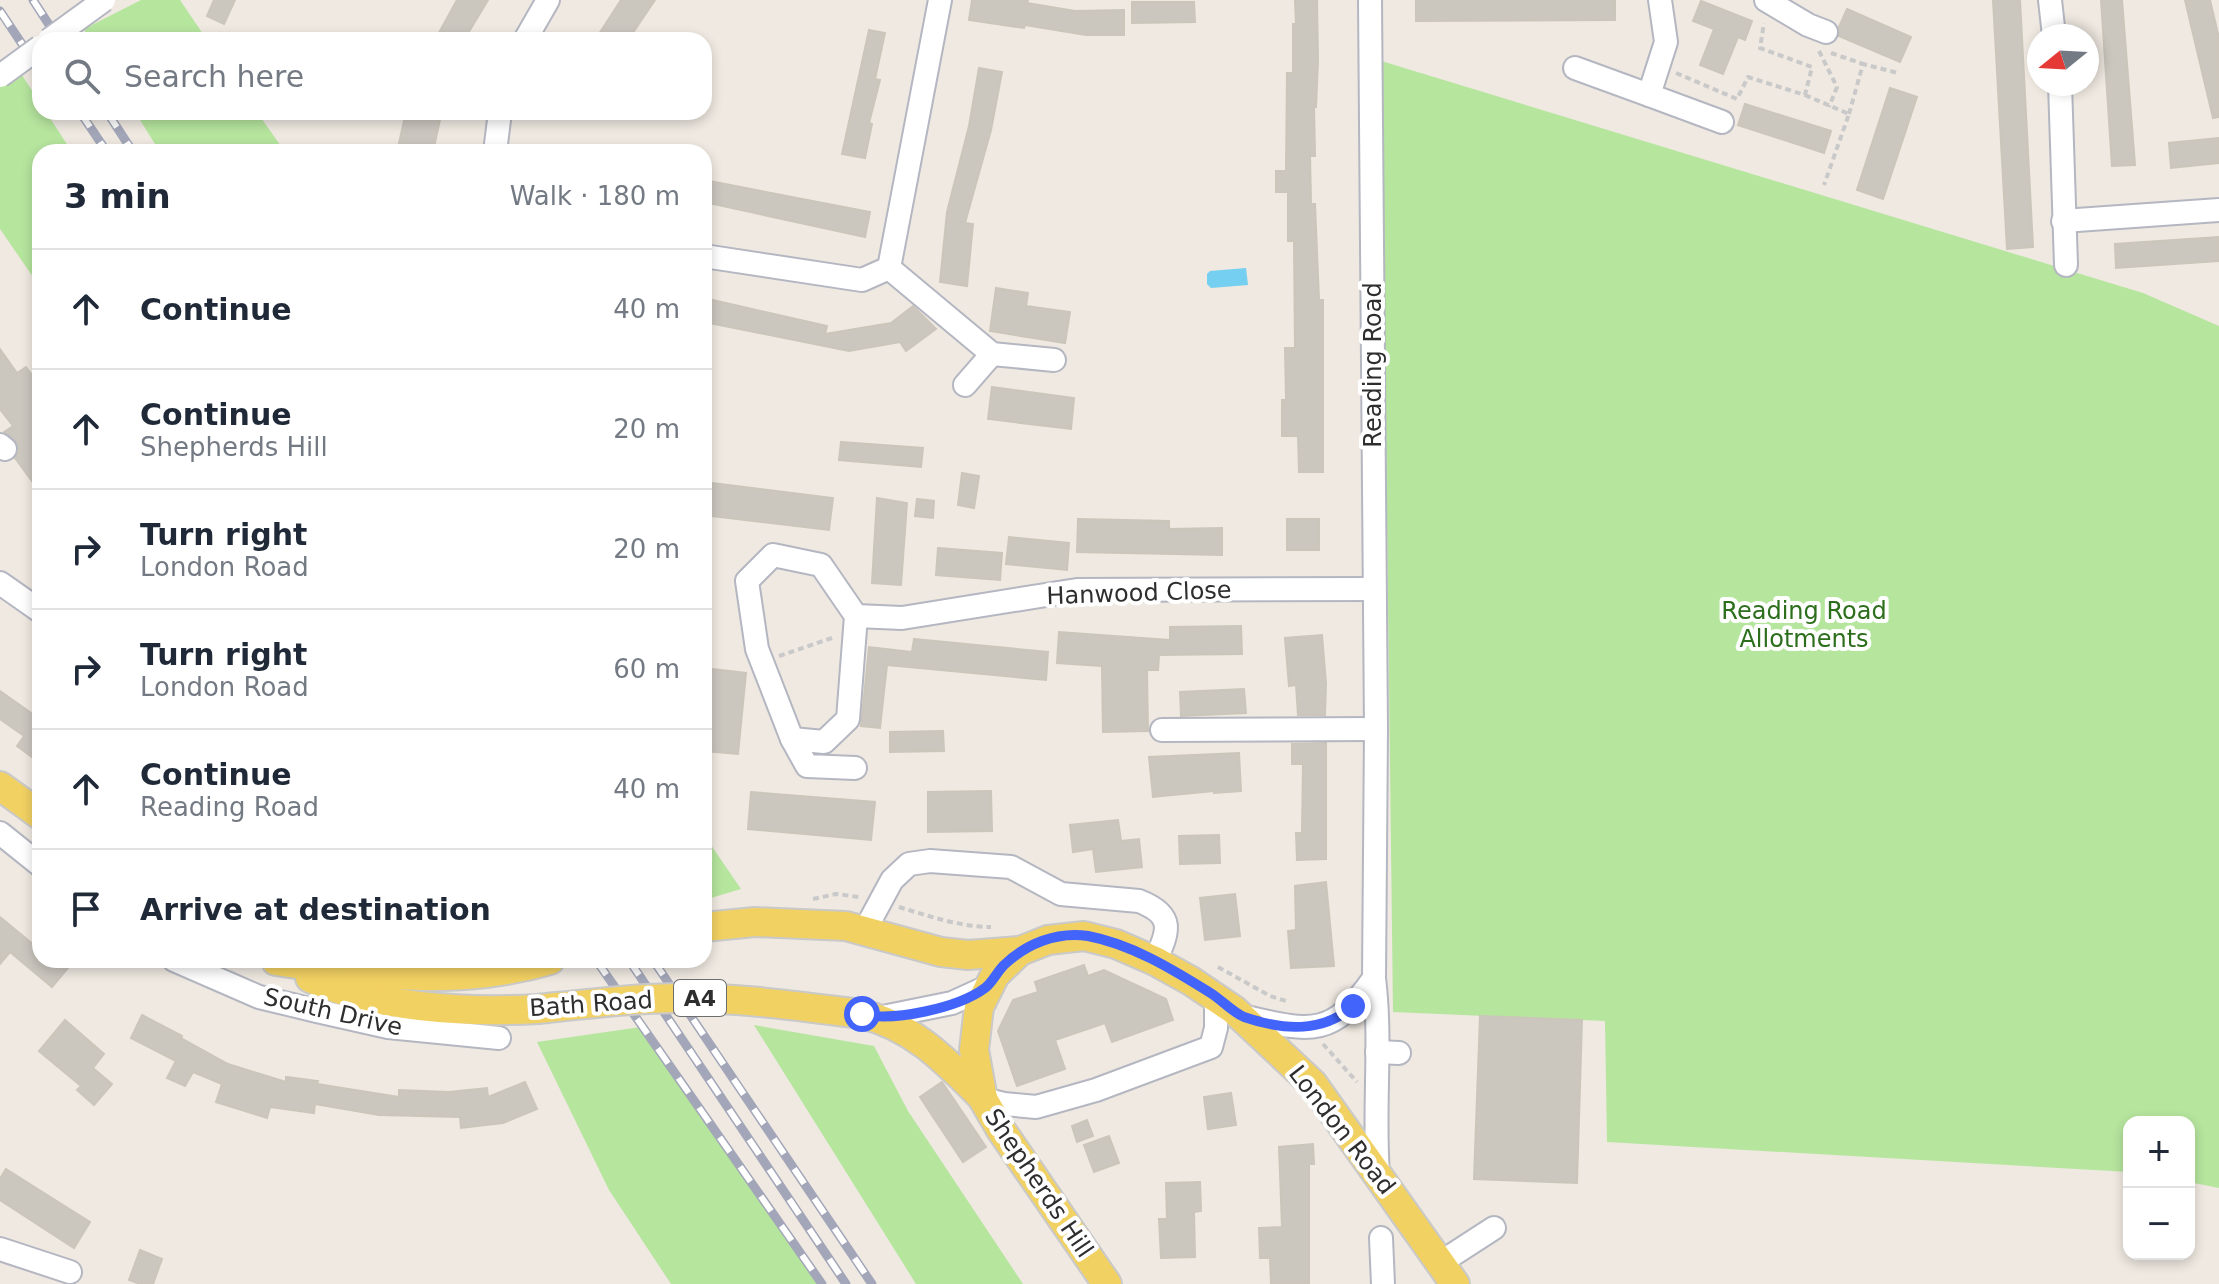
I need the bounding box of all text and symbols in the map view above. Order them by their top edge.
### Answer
north arrow [2027,24,2099,96]
search box [32,32,712,120]
icon: search [60,54,104,98]
text: Search here [124,59,304,94]
text: 3 min [64,176,171,216]
text: Walk · 180 m [510,181,680,211]
street label: Reading Road [1359,282,1387,448]
icon: ahead [64,287,108,331]
text: Continue [140,292,292,327]
text: 40 m [613,294,680,324]
text: Continue [140,397,292,432]
icon: ahead [64,407,108,451]
text: 20 m [613,414,680,444]
text: Shepherds Hill [140,432,328,462]
text: Turn right [140,517,307,552]
icon: right [64,527,108,571]
text: 20 m [613,534,680,564]
text: London Road [140,552,309,582]
street label: Hanwood Close [1046,576,1232,610]
park label: Reading Road Allotments [1721,597,1887,653]
text: Turn right [140,637,307,672]
icon: right [64,647,108,691]
text: 60 m [613,654,680,684]
text: London Road [140,672,309,702]
text: Continue [140,757,292,792]
icon: ahead [64,767,108,811]
text: 40 m [613,774,680,804]
text: Reading Road [140,792,319,822]
icon: arrive [64,887,108,931]
text: Arrive at destination [140,892,491,927]
road number: A4 [674,980,726,1016]
street label: South Drive [261,982,405,1042]
street label: Bath Road [528,986,654,1022]
route end [1335,988,1371,1024]
route start [844,996,880,1032]
street label: London Road [1283,1060,1401,1200]
street label: Shepherds Hill [979,1103,1099,1263]
map controls [2123,1116,2195,1260]
button: + [2123,1116,2195,1188]
button: − [2123,1188,2195,1260]

